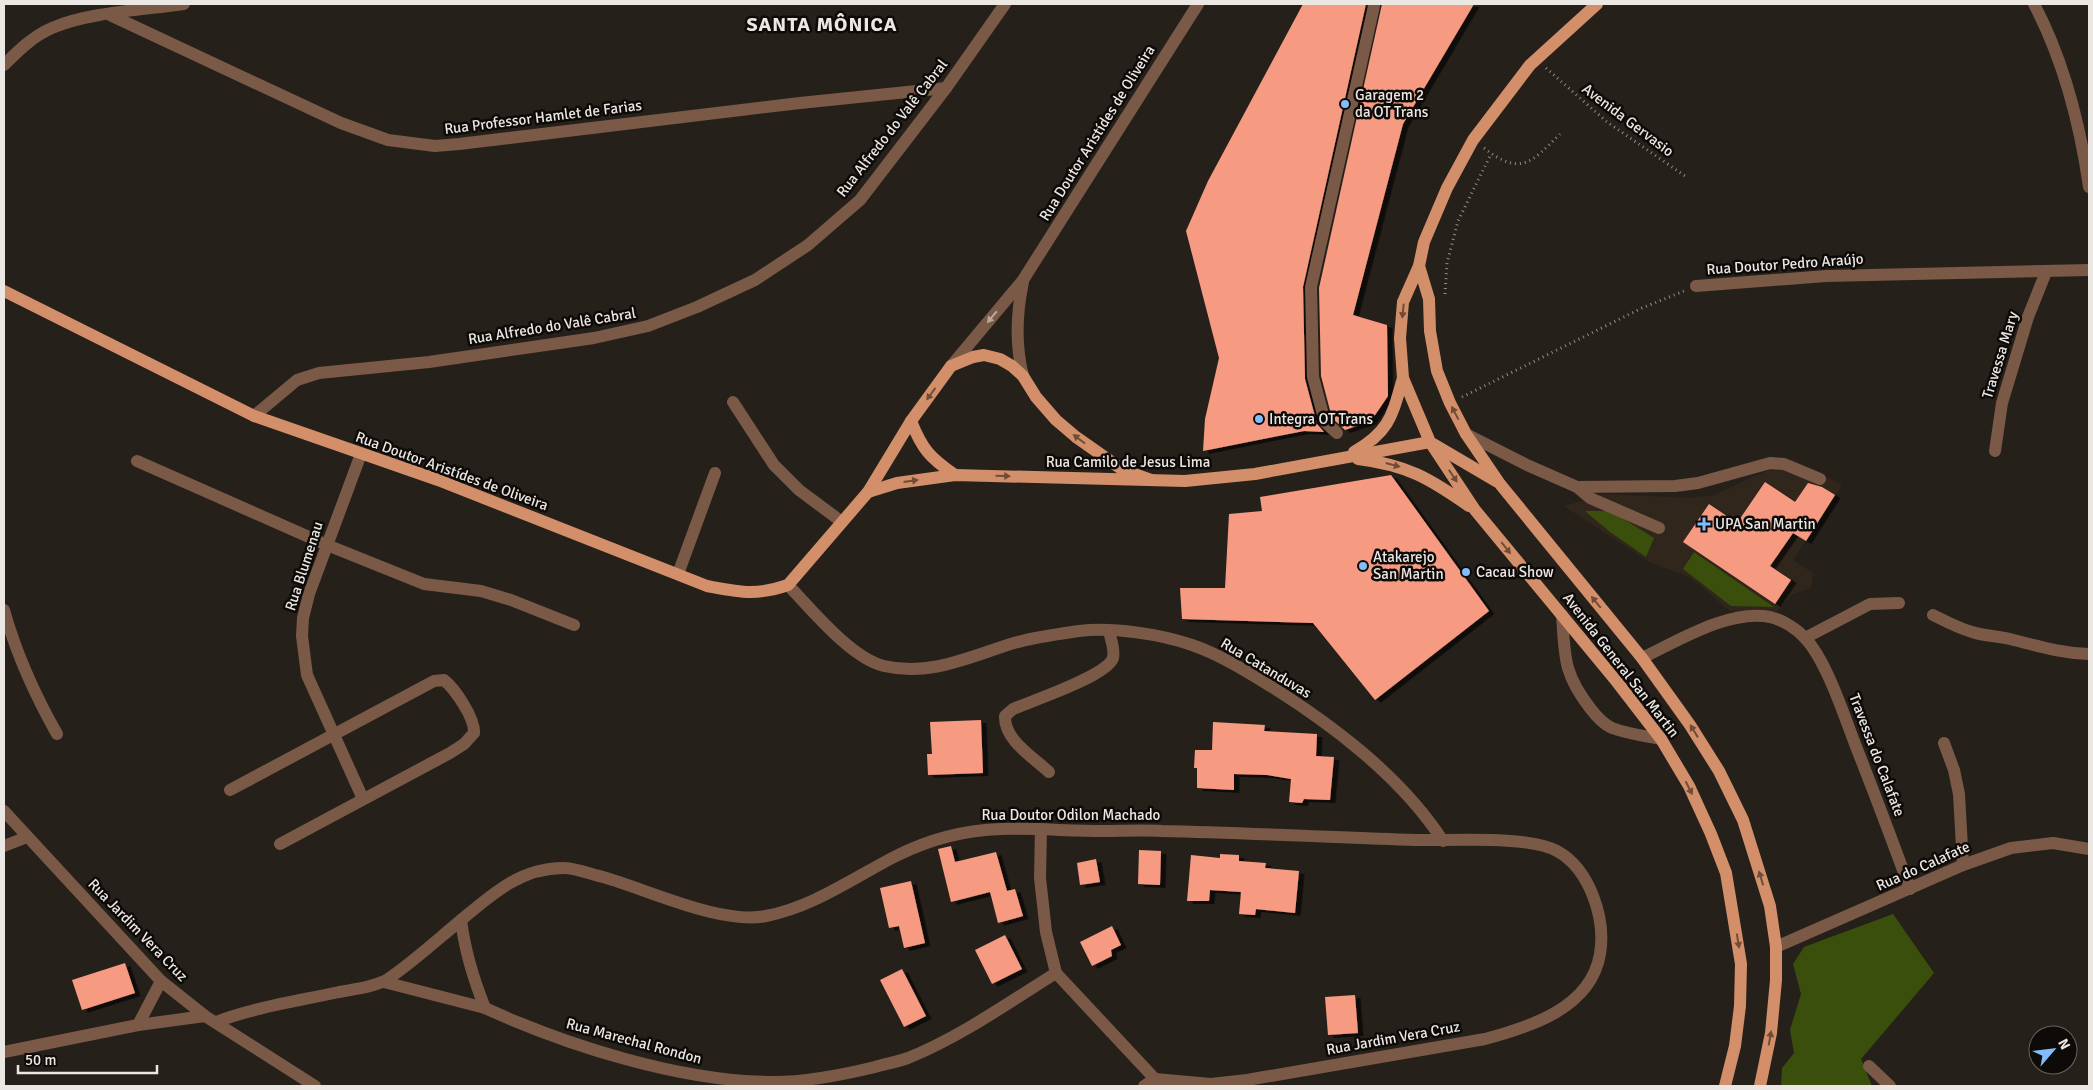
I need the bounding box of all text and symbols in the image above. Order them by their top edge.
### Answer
district label: SANTA MÔNICA [746,12,898,37]
street label: Rua Doutor Aristídes de Oliveira [1035,42,1159,224]
street label: Rua Alfredo do Valê Cabral [833,56,951,200]
street label: Avenida Gervasio [1579,80,1678,160]
place label: Garagem 2 da OT Trans [1355,86,1429,121]
street label: Rua Professor Hamlet de Farias [443,96,643,138]
marker: Garagem 2 da OT Trans [1339,98,1351,110]
street label: Rua Doutor Pedro Araújo [1706,250,1864,278]
street label: Rua Alfredo do Valê Cabral [467,304,637,348]
one-way arrow [1398,304,1406,320]
street label: Travessa Mary [1978,309,2022,401]
one-way arrow [986,310,997,323]
one-way arrow [926,387,936,400]
one-way arrow [1451,406,1459,420]
place label: Integra OT Trans [1269,410,1373,428]
marker: Integra OT Trans [1253,413,1265,425]
street label: Rua Doutor Aristídes de Oliveira [353,428,551,514]
one-way arrow [1073,434,1086,445]
street label: Rua Camilo de Jesus Lima [1046,453,1210,471]
one-way arrow [1385,461,1401,469]
one-way arrow [1448,469,1458,483]
one-way arrow [996,473,1012,481]
one-way arrow [903,477,919,485]
place label: UPA San Martin [1715,515,1816,533]
marker: UPA San Martin [1697,517,1711,531]
street label: Rua Blumenau [281,519,327,613]
one-way arrow [1501,541,1512,554]
place label: Atakarejo San Martin [1373,548,1444,583]
marker: Atakarejo San Martin [1357,560,1369,572]
place label: Cacau Show [1476,563,1554,581]
marker: Cacau Show [1460,566,1472,578]
street label: Avenida General San Martin [1559,589,1683,741]
one-way arrow [1591,595,1602,608]
street label: Rua Catanduvas [1217,634,1315,702]
street label: Travessa do Calafate [1845,691,1909,819]
one-way arrow [1689,725,1699,738]
one-way arrow [1685,780,1693,795]
street label: Rua Doutor Odilon Machado [982,806,1161,824]
street label: Rua do Calafate [1873,837,1973,895]
one-way arrow [1757,870,1765,885]
street label: Rua Jardim Vera Cruz [84,875,192,985]
one-way arrow [1734,934,1742,950]
street label: Rua Marechal Rondon [564,1014,704,1068]
street label: Rua Jardim Vera Cruz [1325,1017,1462,1059]
north arrow [2028,1025,2078,1075]
one-way arrow [1766,1030,1774,1046]
text: N [2054,1036,2074,1052]
scale bar [18,1042,156,1074]
text: 50 m [25,1051,56,1069]

